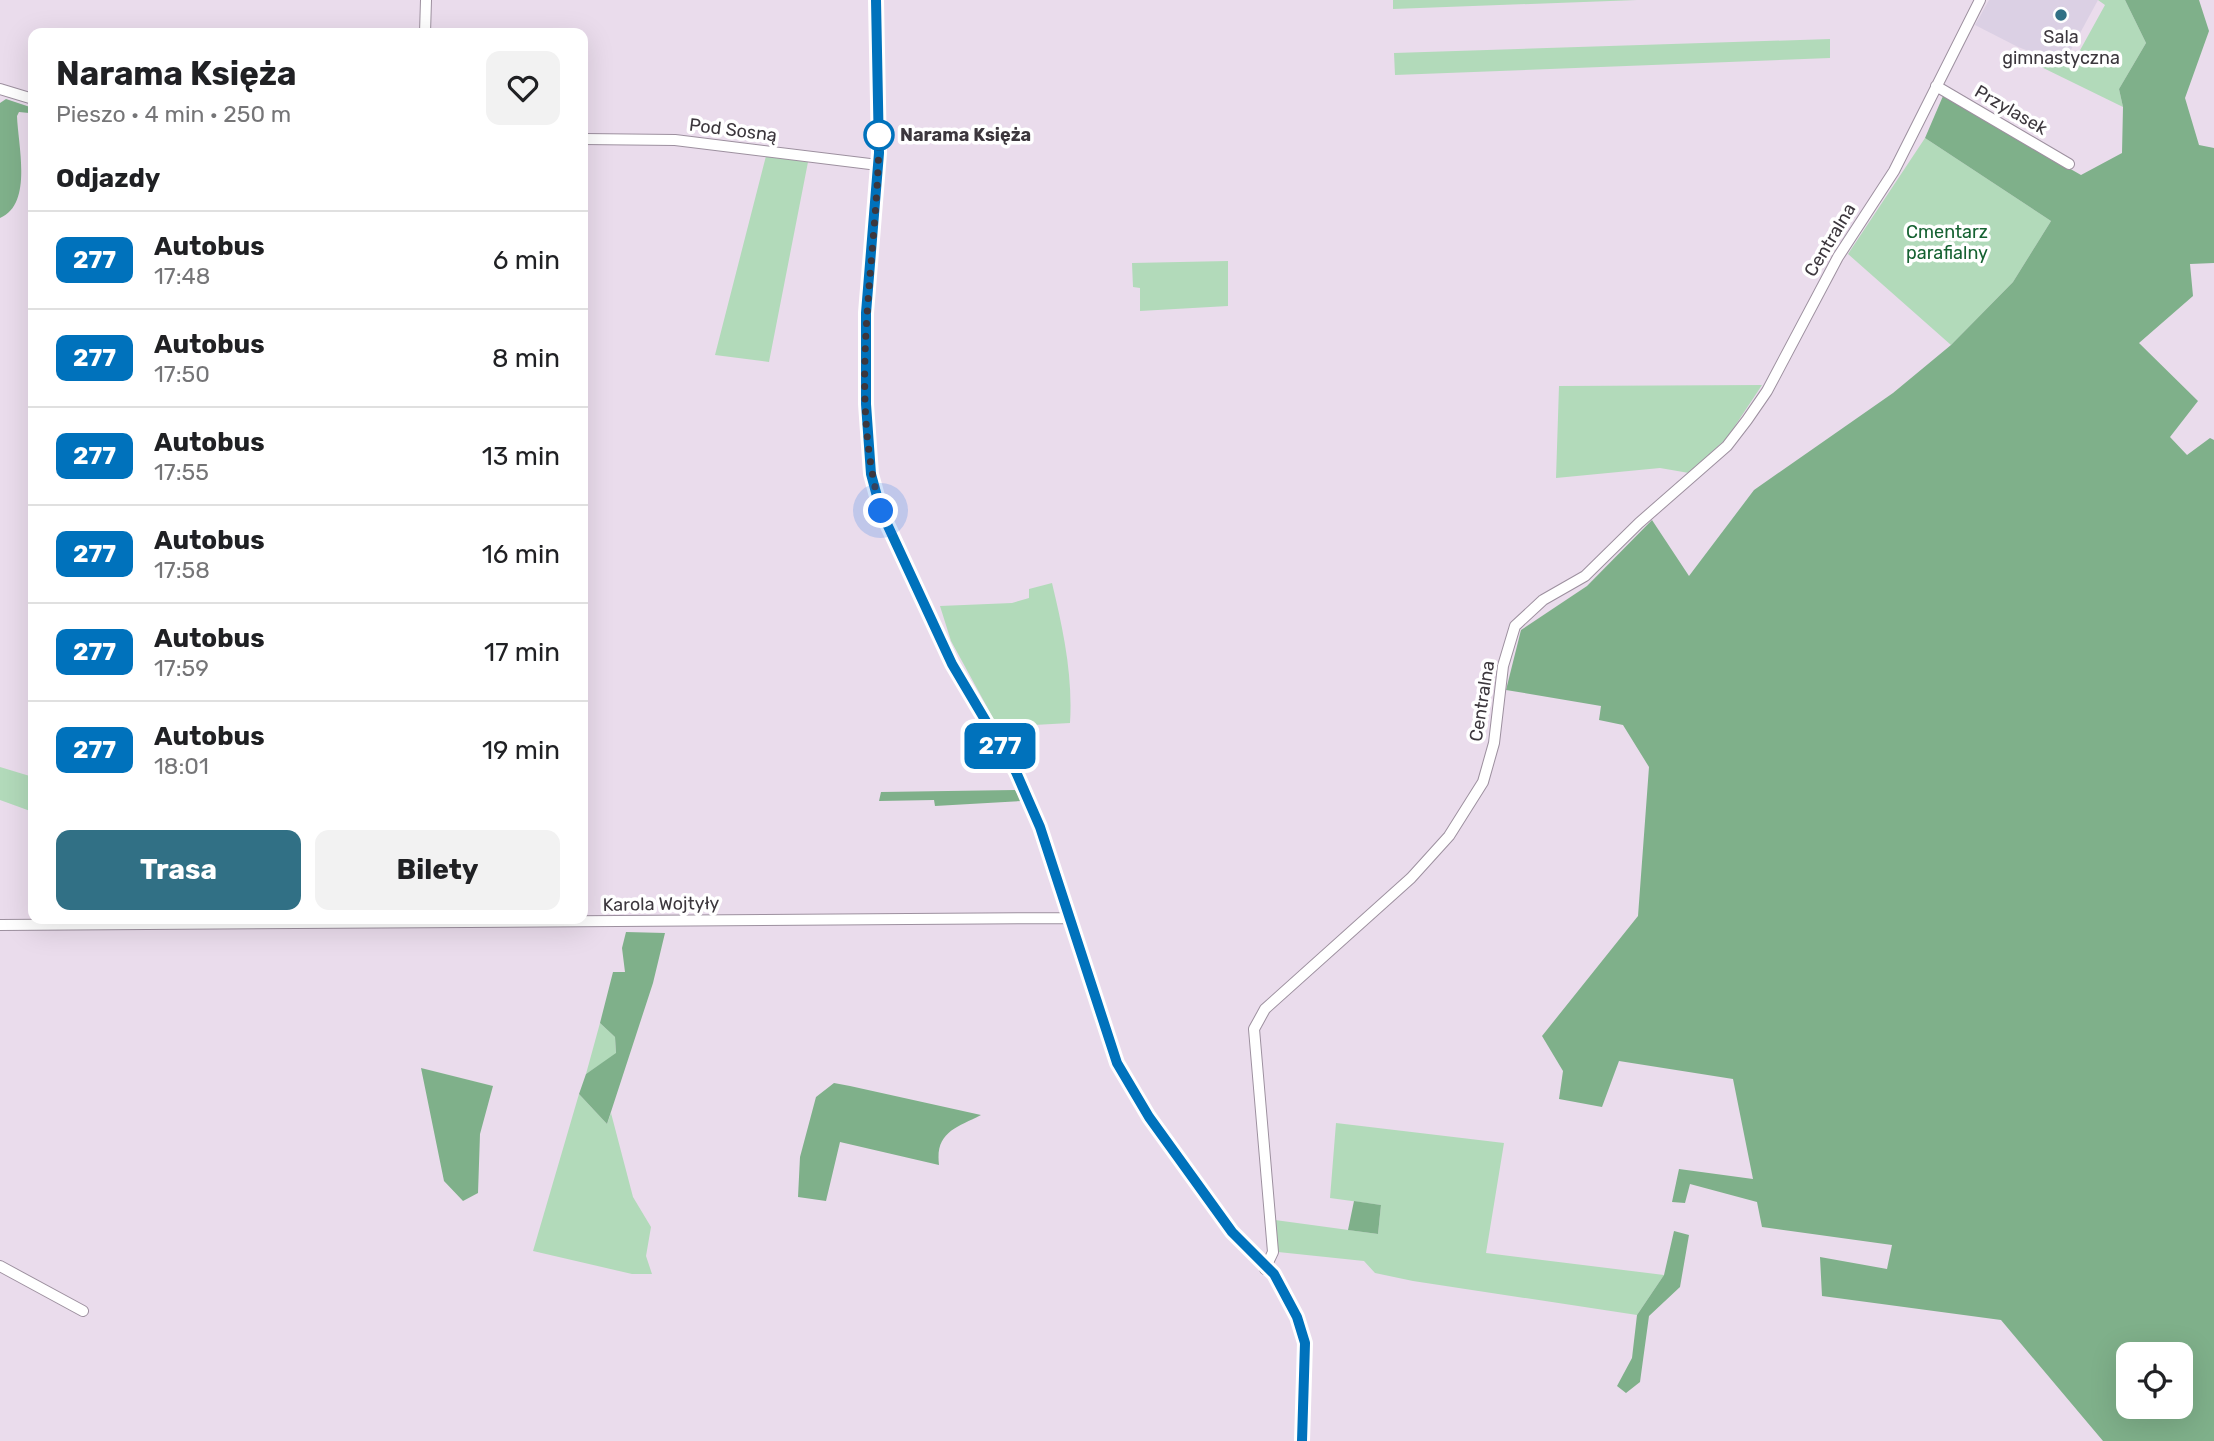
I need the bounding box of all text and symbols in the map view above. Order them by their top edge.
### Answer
marker: Sala gimnastyczna [2053,7,2069,23]
place label: Sala gimnastyczna [2002,26,2120,69]
button: heart [486,51,560,125]
text: Narama Księża [56,54,297,93]
street label: Przylasek [1971,80,2052,140]
text: Pieszo · 4 min · 250 m [56,100,291,128]
street label: Pod Sosną [688,114,778,146]
marker: Narama Księża [864,120,894,150]
place label: Narama Księża [900,124,1031,146]
text: Odjazdy [56,163,160,194]
street label: Centralna [1800,199,1860,281]
park label: Cmentarz parafialny [1906,221,1988,264]
text: Autobus [154,231,265,262]
text: 6 min [493,245,560,276]
text: 277 [73,246,116,274]
text: 17:48 [154,262,210,290]
text: Autobus [154,329,265,360]
text: 8 min [492,343,560,374]
text: 277 [73,344,116,372]
text: 17:50 [154,360,210,388]
text: Autobus [154,427,265,458]
text: 13 min [482,441,560,472]
text: 277 [73,442,116,470]
text: 17:55 [154,458,209,486]
your location [863,493,898,528]
text: Autobus [154,525,265,556]
text: 16 min [482,539,560,570]
text: 277 [73,540,116,568]
text: 17:58 [154,556,210,584]
text: Autobus [154,623,265,654]
text: 17 min [484,637,560,668]
text: 277 [73,638,116,666]
text: 17:59 [154,654,209,682]
street label: Centralna [1465,659,1499,743]
text: Autobus [154,721,265,752]
line badge: 277 [960,723,1040,769]
text: 277 [978,732,1022,760]
text: 19 min [482,735,560,766]
text: 277 [73,736,116,764]
text: 18:01 [154,752,209,780]
button: Trasa [56,830,301,910]
button: Bilety [315,830,560,910]
street label: Karola Wojtyły [602,892,720,916]
map controls [2116,1342,2193,1419]
button: locate [2116,1342,2193,1419]

